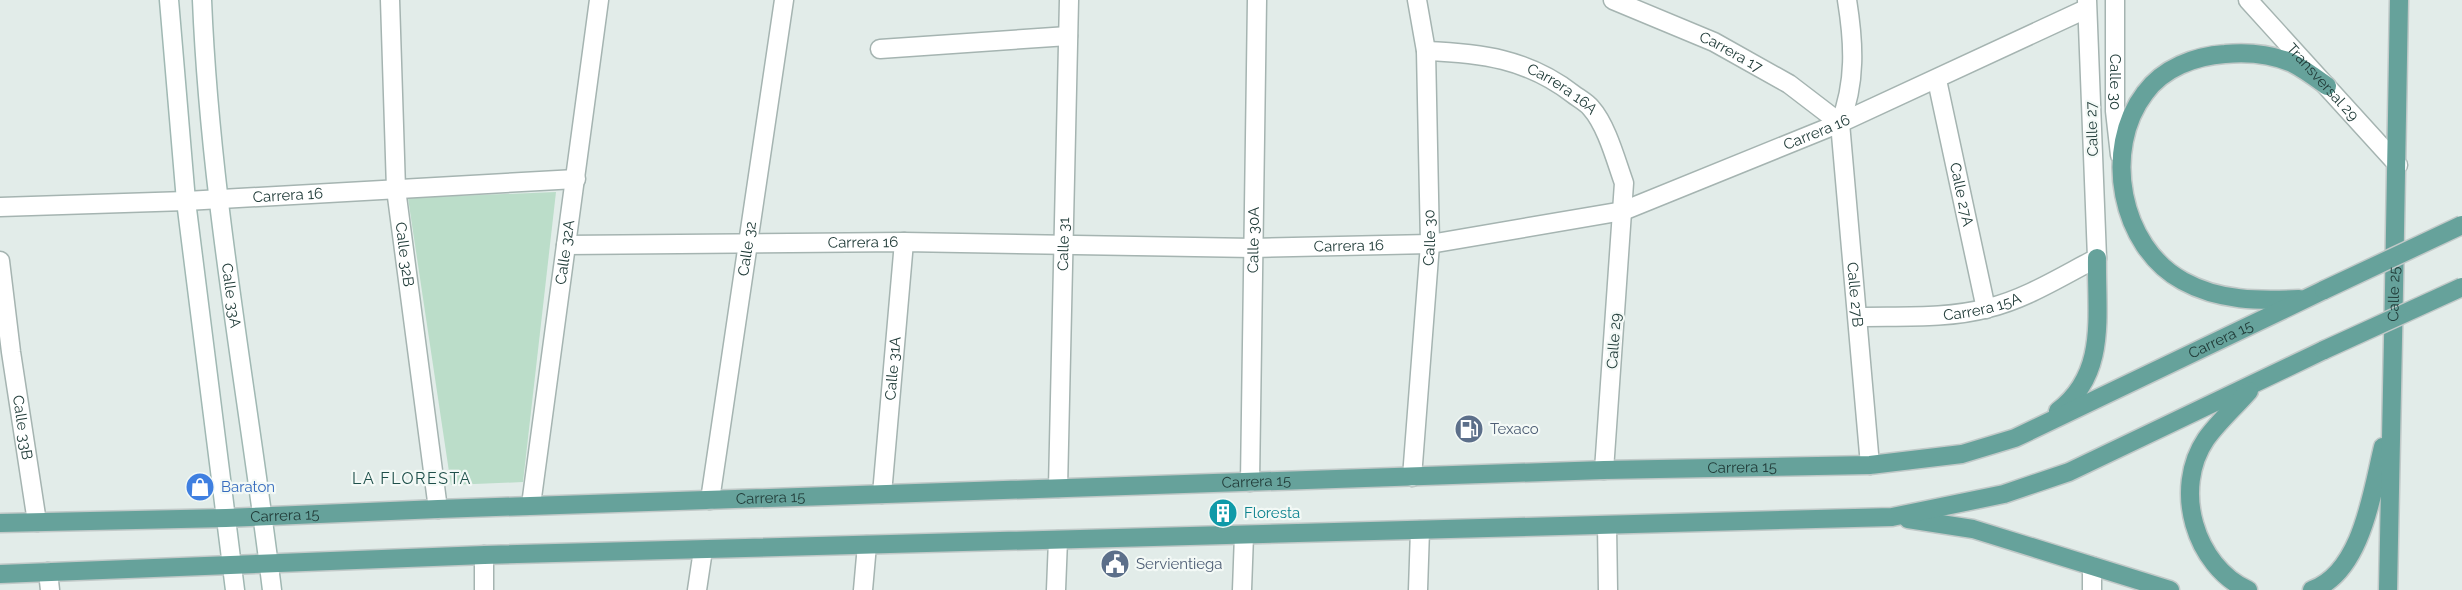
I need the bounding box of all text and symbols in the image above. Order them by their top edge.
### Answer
street label: Carrera 17 [1697,28,1766,76]
street label: Transversal 29 [2283,40,2363,125]
street label: Calle 30 [2106,54,2124,110]
street label: Carrera 16A [1524,60,1601,118]
street label: Calle 27 [2082,101,2102,157]
street label: Carrera 16 [1781,111,1853,154]
street label: Calle 27A [1946,161,1977,228]
street label: Carrera 16 [252,184,323,206]
street label: Calle 30A [1244,207,1263,273]
street label: Calle 30 [1419,209,1439,267]
street label: Calle 31 [1054,216,1073,271]
street label: Calle 32A [552,219,578,286]
street label: Calle 32 [734,220,760,277]
street label: Calle 32B [391,221,418,288]
street label: Carrera 16 [828,233,898,252]
street label: Carrera 16 [1314,236,1384,256]
street label: Calle 27B [1843,261,1867,328]
street label: Calle 33A [218,262,244,329]
street label: Calle 25 [2384,266,2403,322]
street label: Carrera 15A [1942,289,2024,324]
street label: Calle 29 [1603,312,1625,369]
street label: Carrera 15 [2185,316,2256,363]
street label: Calle 31A [881,336,905,401]
street label: Calle 33B [9,394,36,461]
fuel station icon: Texaco [1453,413,1485,445]
place label: Texaco [1490,420,1539,438]
street label: Carrera 15 [1707,458,1777,477]
district label: LA FLORESTA [352,469,472,488]
shop icon: Baraton [184,471,216,503]
street label: Carrera 15 [1221,471,1291,492]
place label: Baraton [221,478,275,496]
street label: Carrera 15 [736,488,806,508]
building icon: Floresta [1207,497,1239,529]
place label: Floresta [1244,504,1300,522]
street label: Carrera 15 [250,505,320,526]
public building icon: Servientiega [1099,548,1131,580]
place label: Servientiega [1136,555,1222,573]

